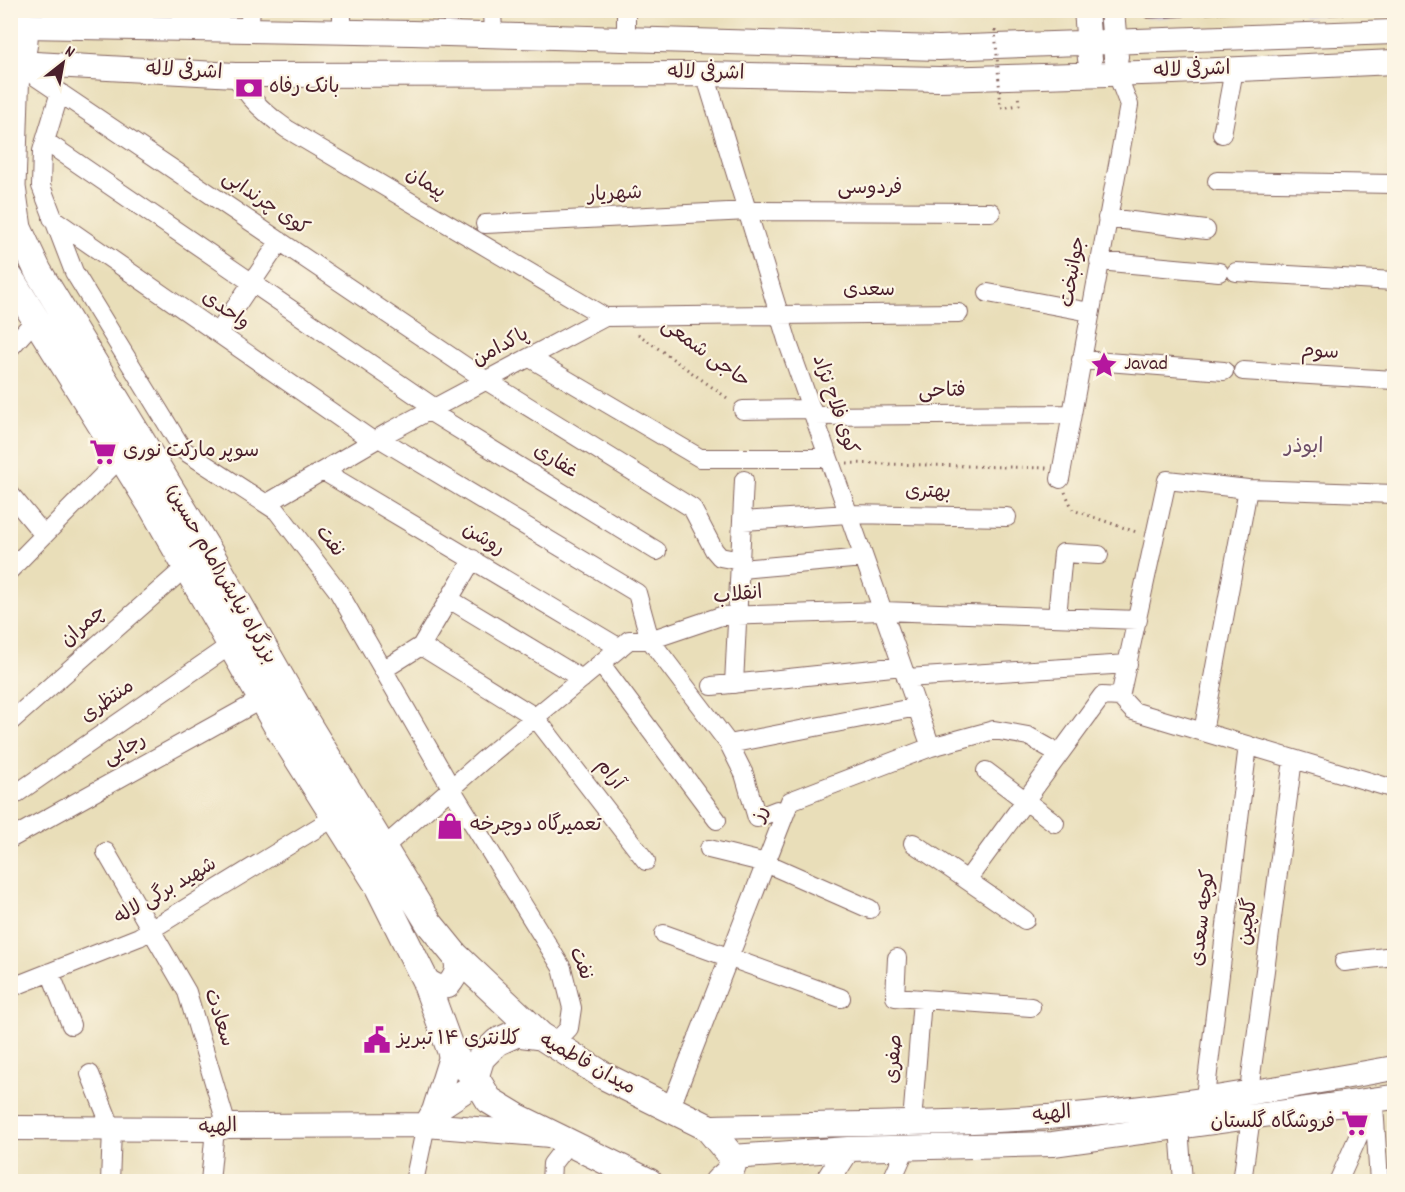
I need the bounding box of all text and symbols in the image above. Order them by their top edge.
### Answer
north arrow [33,33,93,93]
text: N [60,40,79,64]
street label: اشرفی لاله [145,54,223,88]
street label: اشرفی لاله [1153,54,1231,86]
street label: اشرفی لاله [667,57,745,89]
bank icon: بانک رفاه [234,73,264,103]
place label: بانک رفاه [269,74,340,102]
street label: پیمان [400,161,450,207]
street label: کوی چرندابی [216,165,314,243]
street label: فردوسی [838,175,902,203]
street label: شهریار [585,180,643,211]
street label: جوانبخت [1054,234,1094,310]
street label: سعدی [843,277,895,305]
street label: واحدی [195,284,255,338]
street label: حاجی شمعی [655,312,755,396]
street label: پاکدامن [468,321,534,375]
street label: سوم [1300,338,1340,368]
place icon: Javad [1089,350,1119,380]
street label: کوی فلاح نژاد [804,351,864,459]
place label: Javad [1124,351,1168,379]
street label: فتاحی [918,378,966,406]
district label: ابوذر [1283,433,1323,463]
supermarket icon: سوپر مارکت نوری [88,437,118,467]
street label: غفاری [527,437,583,487]
place label: سوپر مارکت نوری [123,438,259,466]
street label: بهتری [905,479,951,507]
street label: بزرگراه نیایش(امام حسین) [157,480,283,670]
street label: روشن [456,516,510,564]
street label: نفت [308,520,350,564]
street label: انقلاب [712,579,764,613]
street label: چمران [55,599,113,655]
street label: منتظری [75,673,141,731]
street label: رجایی [98,727,152,773]
street label: آرام [588,754,631,797]
street label: رز [744,802,777,828]
shop icon: تعمیرگاه دوچرخه [435,811,465,841]
place label: تعمیرگاه دوچرخه [470,812,602,840]
street label: شهید برگی لاله [109,851,223,933]
street label: کوچه سعدی [1184,868,1224,968]
street label: گلچین [1232,897,1266,947]
street label: نفت [561,943,599,985]
street label: سعادت [195,985,241,1051]
public building icon: کلانتری ۱۴ تبریز [362,1025,392,1055]
place label: کلانتری ۱۴ تبریز [395,1026,520,1054]
street label: میدان فاطمیه [534,1027,640,1103]
street label: صفری [879,1033,911,1085]
street label: الهیه [1032,1099,1072,1131]
supermarket icon: فروشگاه گلستان [1340,1108,1370,1138]
place label: فروشگاه گلستان [1210,1109,1335,1137]
street label: الهیه [198,1113,238,1143]

